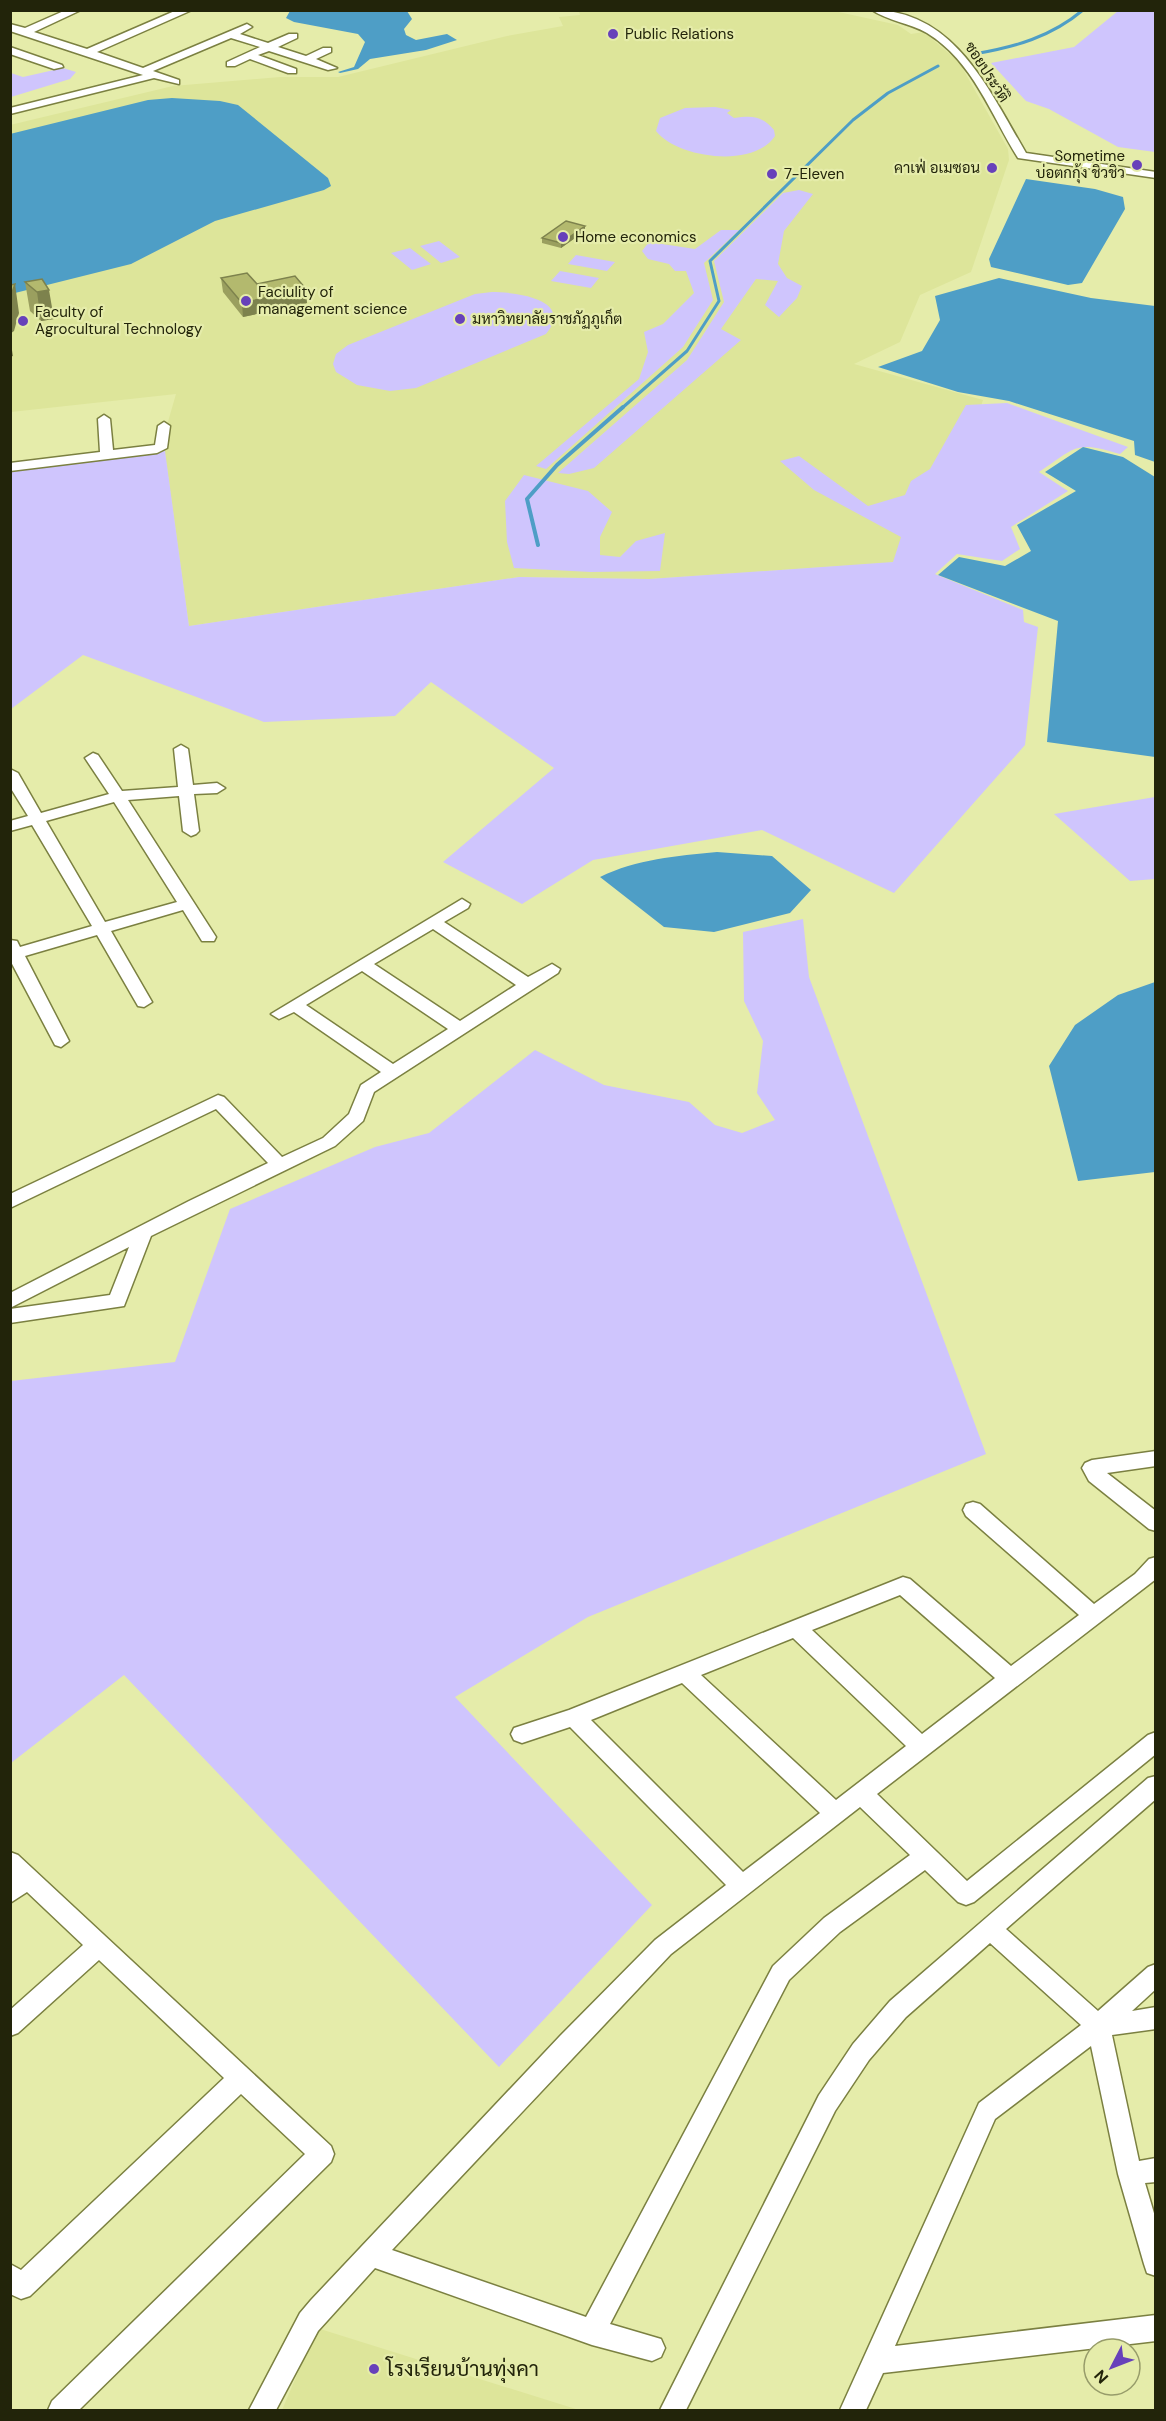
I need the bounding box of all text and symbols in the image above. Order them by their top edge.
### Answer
place label: Public Relations [625,24,734,44]
marker: Public Relations [606,27,620,41]
street label: ซอยประวัติ [960,38,1014,106]
place label: Sometime บ่อตกกุ้ง ชิวชิว [1036,146,1125,184]
place label: คาเฟ่ อเมซอน [894,158,980,178]
marker: Sometime บ่อตกกุ้ง ชิวชิว [1130,158,1144,172]
marker: คาเฟ่ อเมซอน [985,161,999,175]
place label: 7-Eleven [784,164,844,184]
marker: 7-Eleven [765,167,779,181]
place label: Home economics [575,227,697,247]
marker: Home economics [556,230,570,244]
place label: Faciulity of management science [258,282,407,319]
marker: Faciulity of management science [239,294,253,308]
place label: Faculty of Agrocultural Technology [35,302,203,339]
place label: มหาวิทยาลัยราชภัฏภูเก็ต [472,308,622,329]
marker: มหาวิทยาลัยราชภัฏภูเก็ต [453,312,467,326]
marker: Faculty of Agrocultural Technology [16,314,30,328]
north arrow [1082,2337,1142,2397]
place label: โรงเรียนบ้านทุ่งคา [385,2355,539,2383]
marker: โรงเรียนบ้านทุ่งคา [367,2362,381,2376]
text: N [1090,2365,1113,2388]

